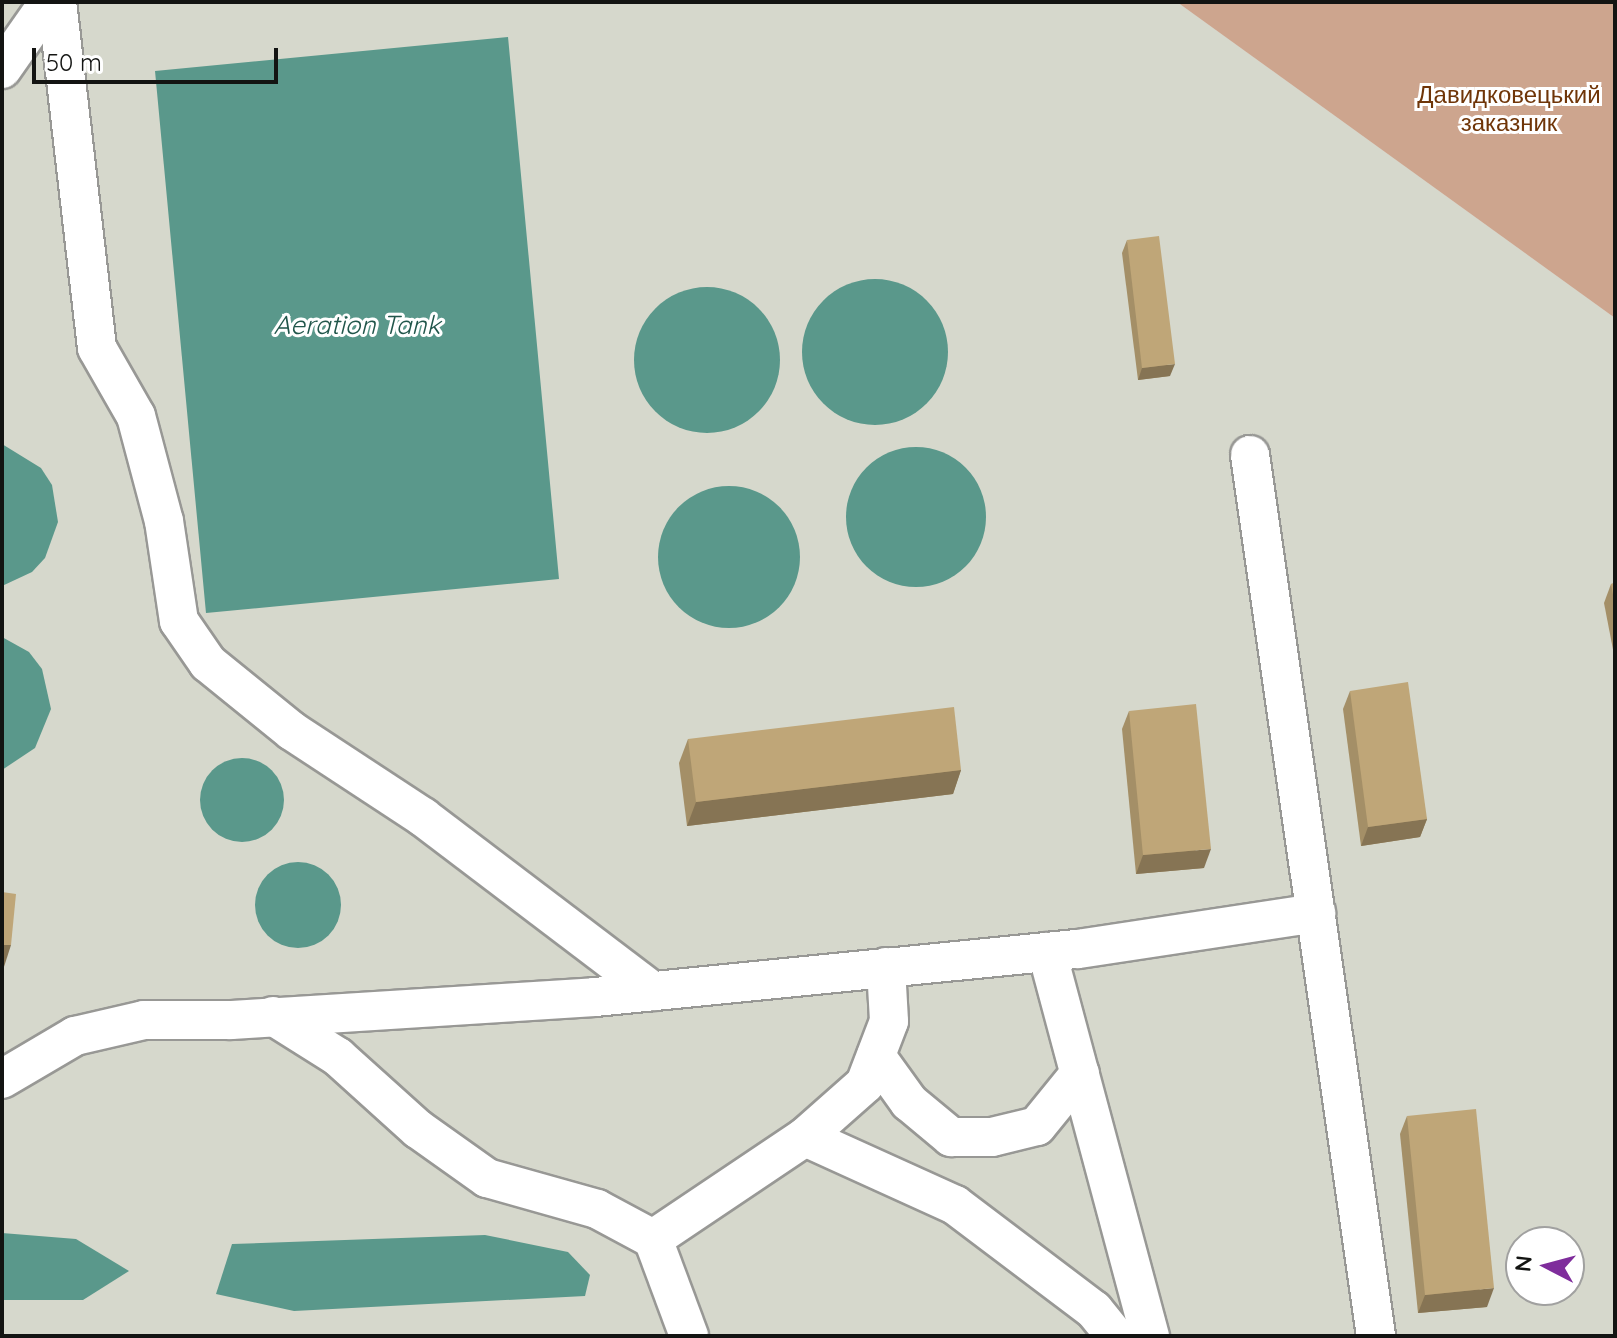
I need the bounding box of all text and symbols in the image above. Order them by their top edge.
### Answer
scale bar [36,32,282,82]
text: 50 m [46,47,102,77]
park label: Давидковецький заказник [1417,81,1601,137]
water label: Aeration Tank [274,309,440,341]
north arrow [1505,1226,1585,1306]
text: N [1508,1254,1538,1273]

